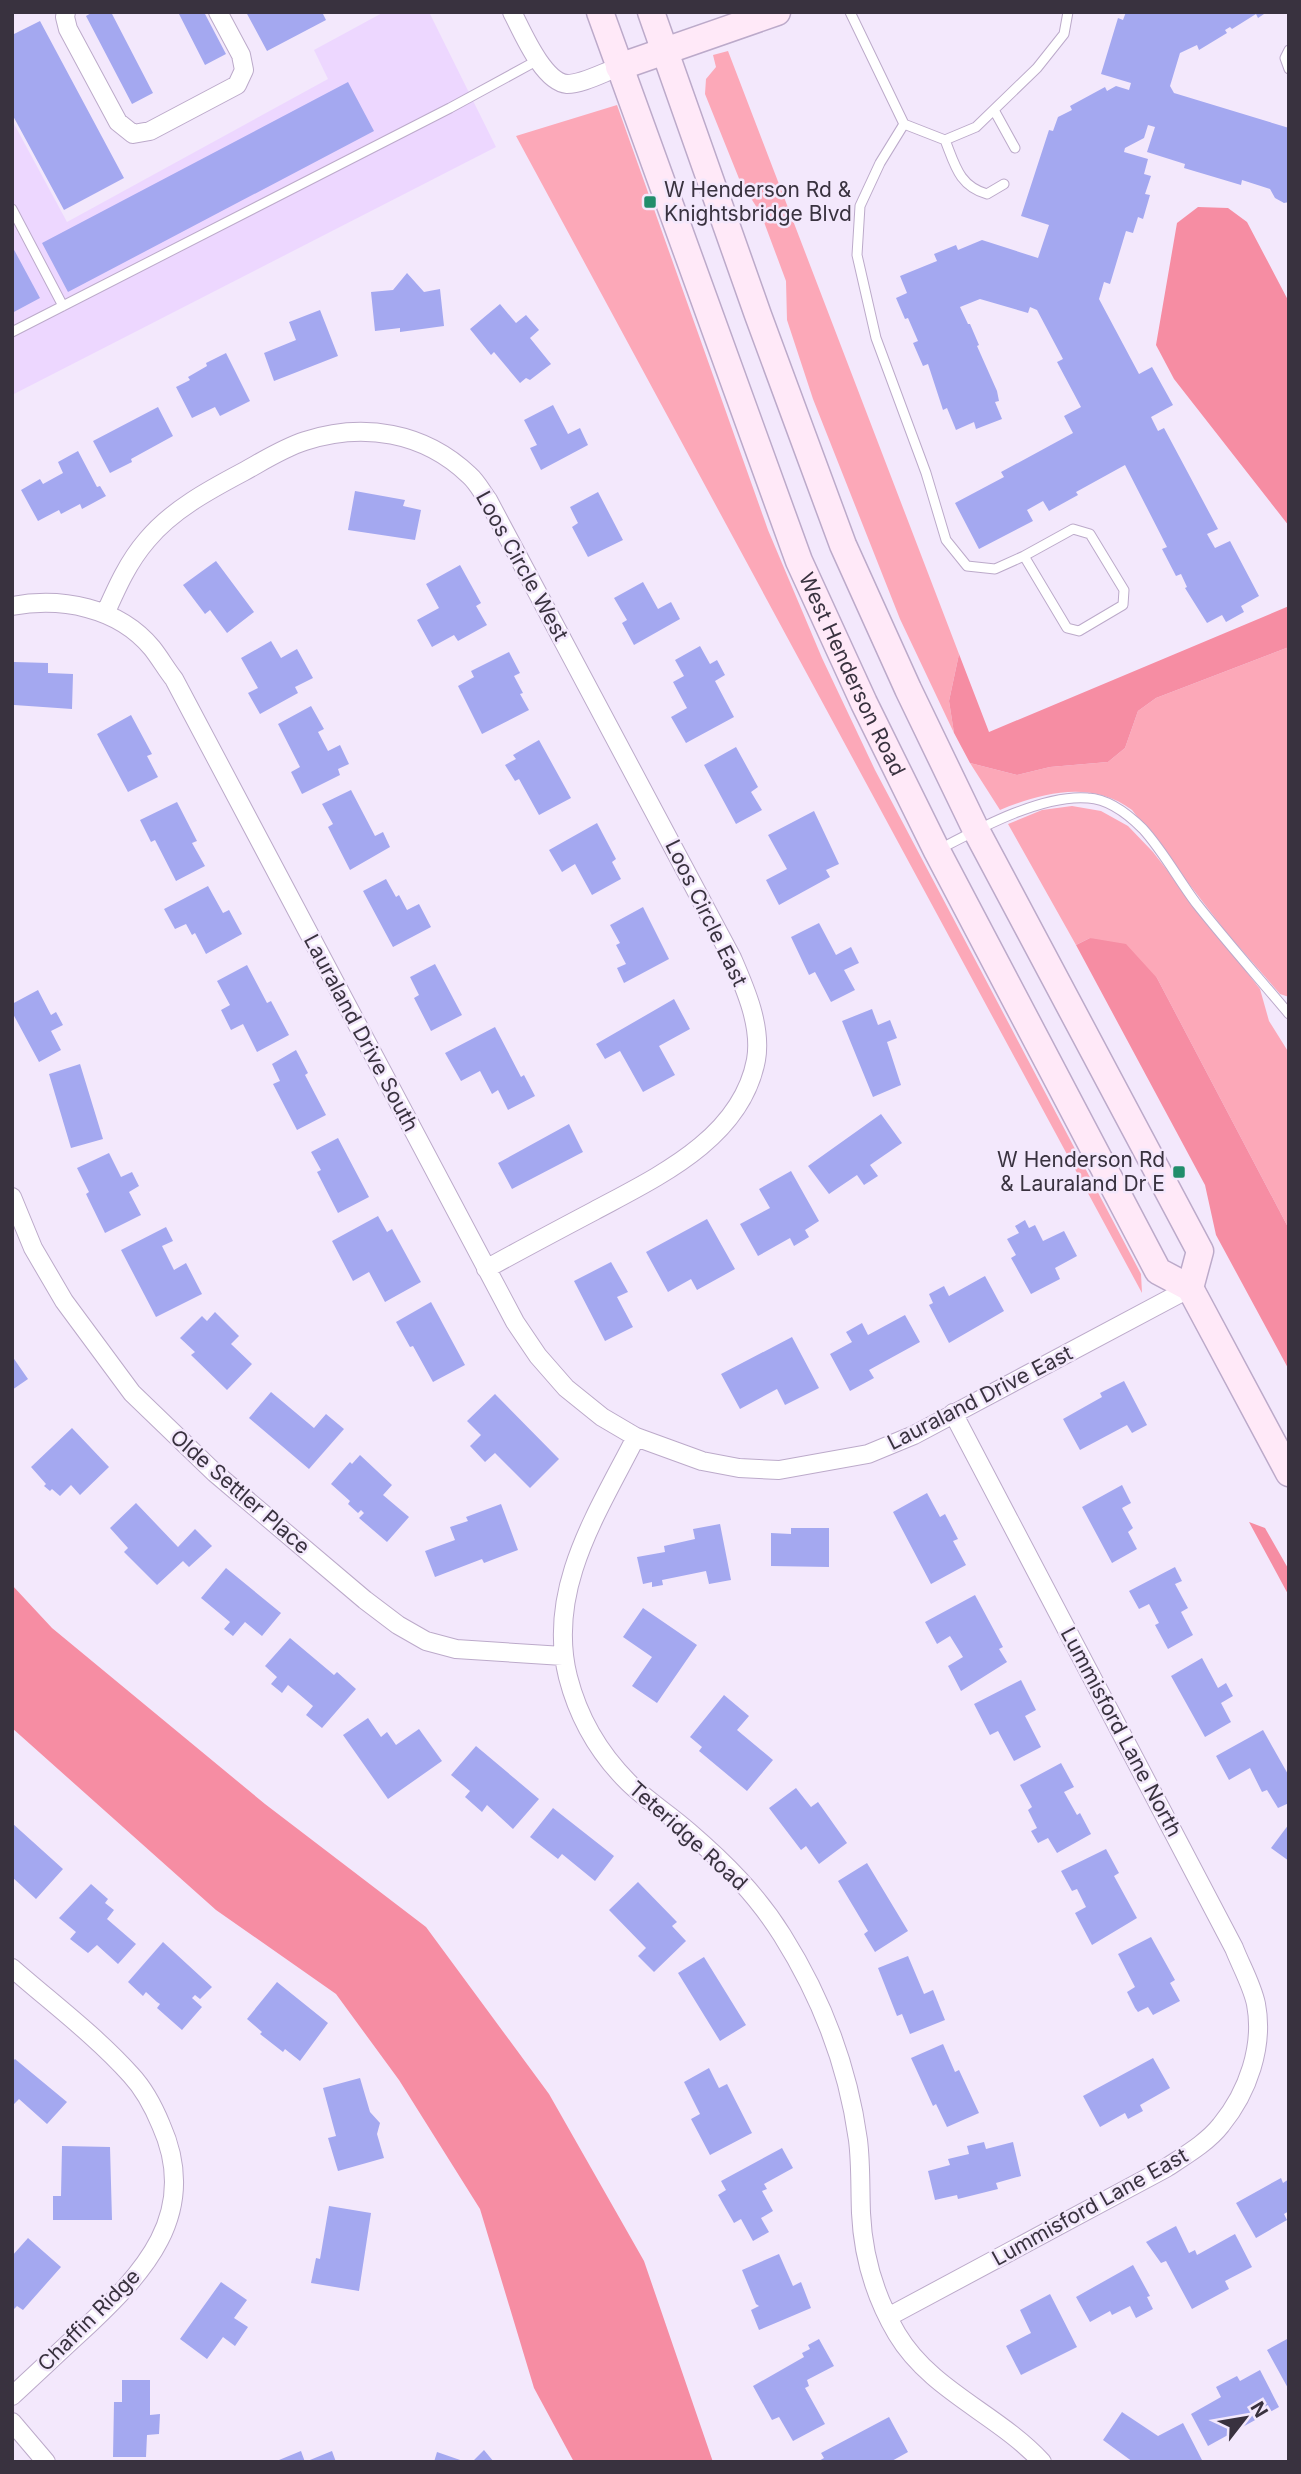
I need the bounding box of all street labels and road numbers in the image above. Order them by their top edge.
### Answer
street label: Loos Circle West [471,487,574,645]
street label: West Henderson Road [794,568,911,780]
street label: Loos Circle East [660,836,753,990]
street label: Lauraland Drive South [299,930,424,1136]
street label: Lauraland Drive East [883,1340,1077,1455]
street label: Olde Settler Place [165,1424,315,1559]
street label: Lummisford Lane North [1056,1623,1187,1841]
street label: Teteridge Road [624,1776,753,1895]
street label: Lummisford Lane East [988,2142,1192,2271]
street label: Chaffin Ridge [32,2263,145,2376]

